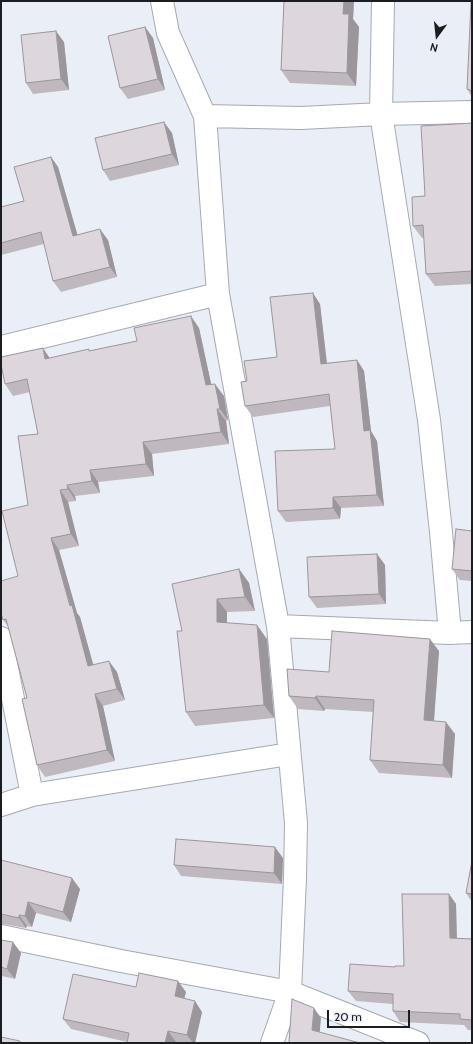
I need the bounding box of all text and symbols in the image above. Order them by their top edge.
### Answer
north arrow [417,16,457,56]
text: N [428,40,439,55]
scale bar [329,1002,412,1028]
text: 20 m [334,1009,362,1024]

